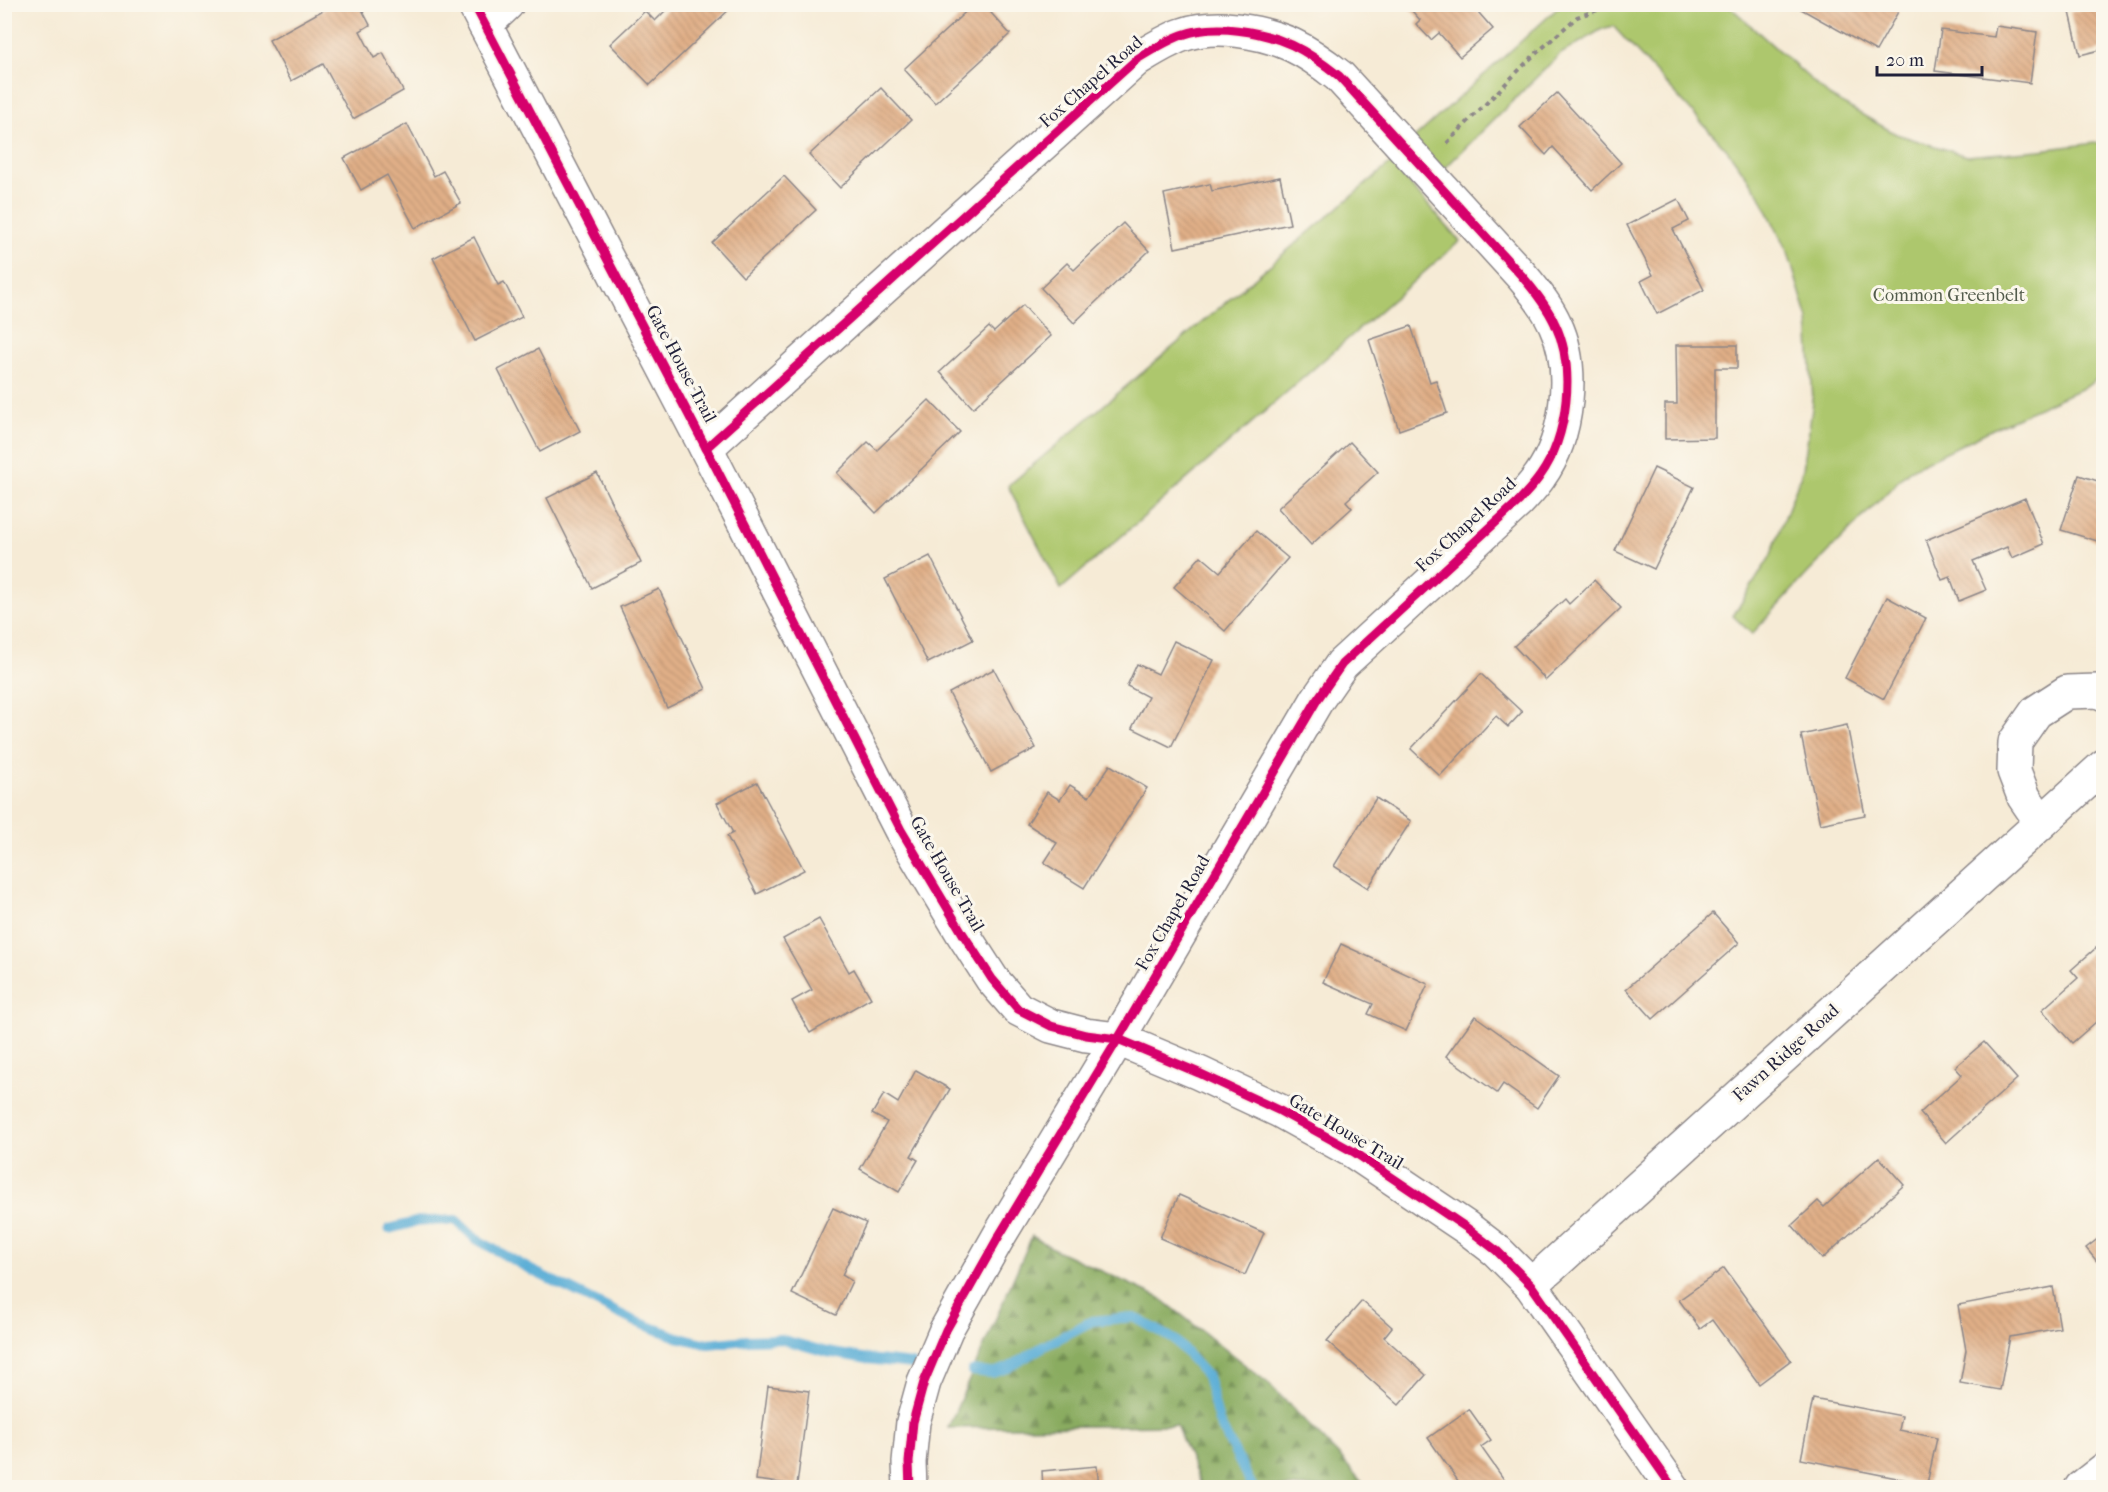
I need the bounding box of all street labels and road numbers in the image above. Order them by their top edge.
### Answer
street label: Fox Chapel Road [1035,31,1147,132]
street label: Gate House Trail [641,302,721,426]
street label: Fox Chapel Road [1411,473,1521,577]
street label: Gate House Trail [905,812,989,936]
street label: Fox Chapel Road [1131,851,1215,974]
street label: Fawn Ridge Road [1729,1000,1844,1106]
street label: Gate House Trail [1285,1090,1407,1174]

